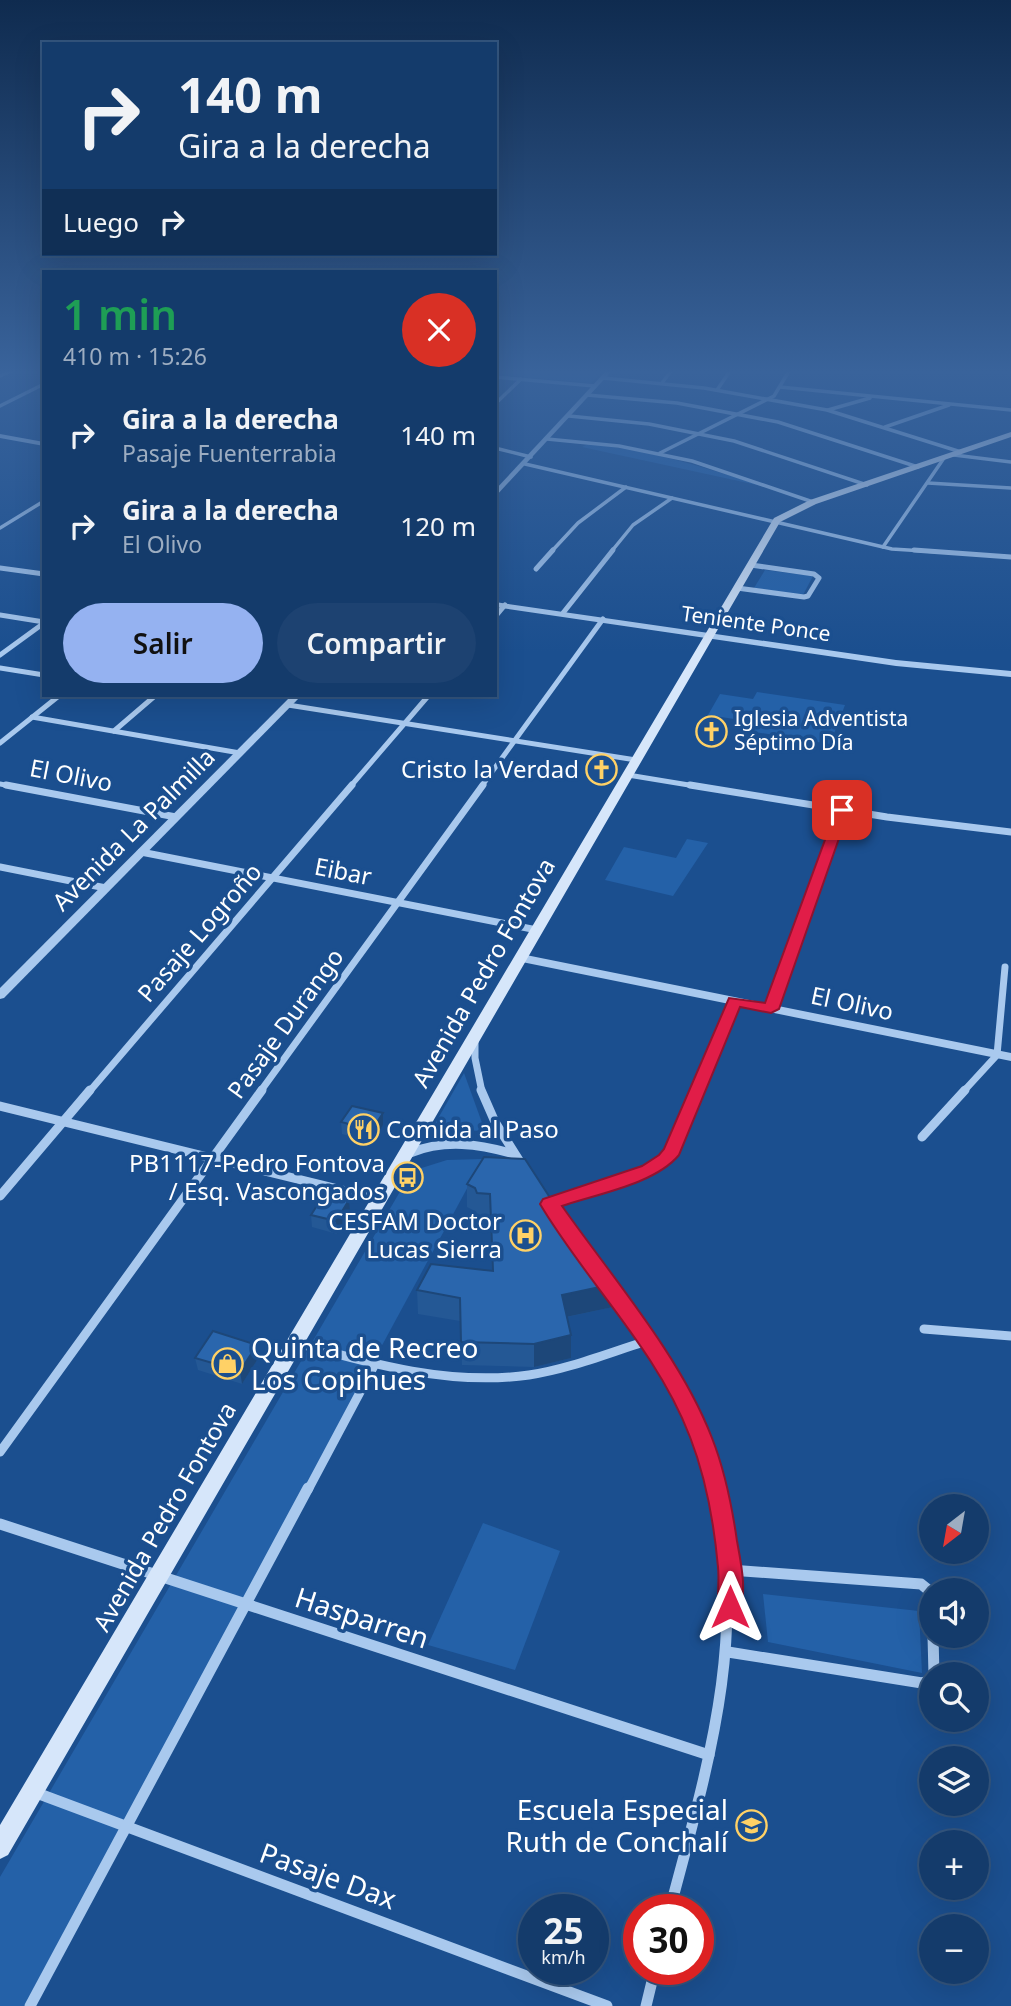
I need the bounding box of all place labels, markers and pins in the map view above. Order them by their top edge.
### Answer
place label: Iglesia Adventista Séptimo Día [734,704,908,756]
church icon: Iglesia Adventista Séptimo Día [694,714,728,748]
place label: Cristo la Verdad [401,752,579,785]
church icon: Cristo la Verdad [585,753,619,787]
pin [812,780,872,840]
place label: Comida al Paso [386,1112,559,1145]
restaurant icon: Comida al Paso [346,1113,380,1147]
place label: PB1117-Pedro Fontova / Esq. Vascongados [129,1146,385,1207]
bus stop icon: PB1117-Pedro Fontova / Esq. Vascongados [391,1161,425,1195]
place label: CESFAM Doctor Lucas Sierra [328,1204,502,1265]
hospital icon: CESFAM Doctor Lucas Sierra [508,1219,542,1253]
place label: Quinta de Recreo Los Copihues [251,1328,478,1398]
shop icon: Quinta de Recreo Los Copihues [211,1347,245,1381]
place label: Escuela Especial Ruth de Conchalí [505,1790,729,1860]
school or university icon: Escuela Especial Ruth de Conchalí [734,1809,768,1843]

